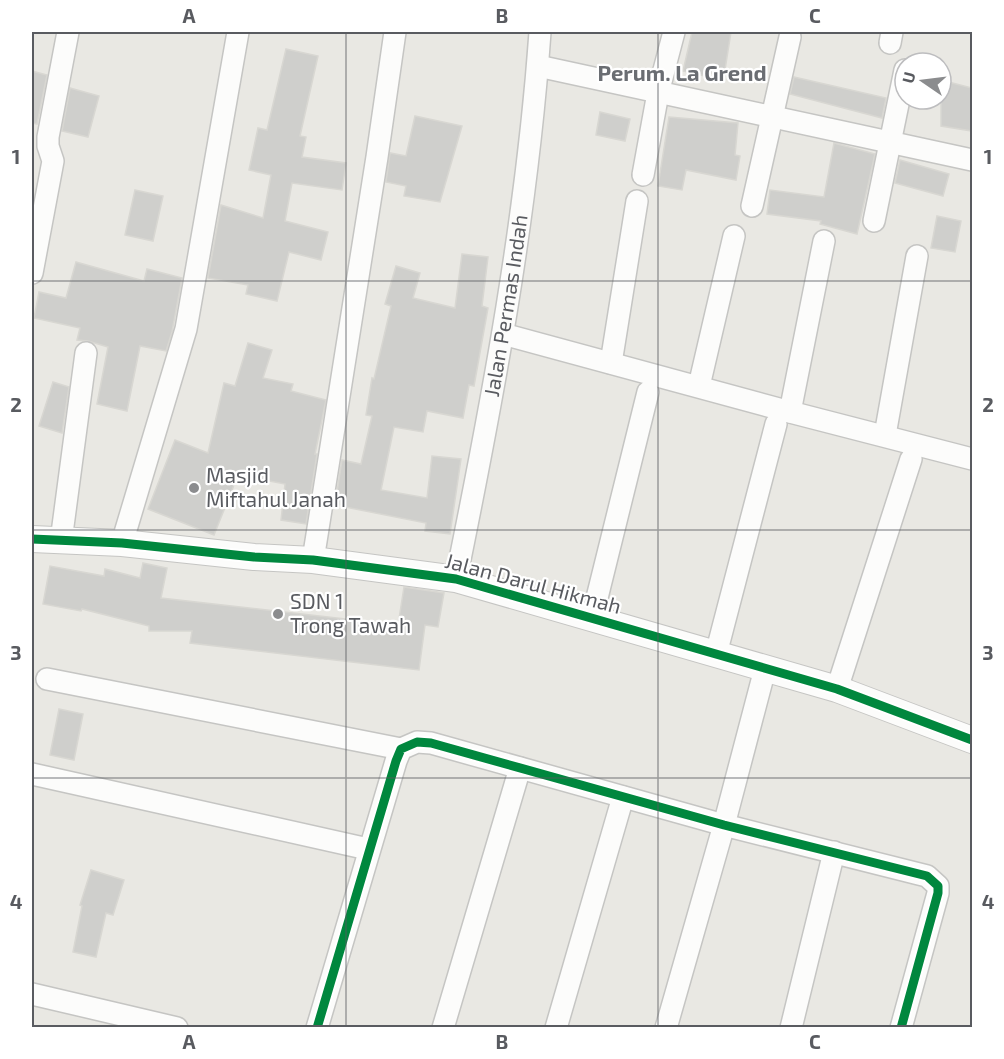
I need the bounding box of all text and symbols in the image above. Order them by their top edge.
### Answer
text: A [182,3,196,27]
text: B [496,3,508,27]
text: C [809,3,821,27]
north arrow [893,51,953,111]
district label: Perum. La Grend [597,59,767,85]
text: U [897,70,919,85]
text: 1 [12,144,20,168]
text: 1 [984,144,992,168]
street label: Jalan Permas Indah [478,213,532,398]
text: 2 [10,392,22,416]
text: 2 [982,392,994,416]
place label: Masjid Miftahul Janah [206,462,346,511]
marker: Masjid Miftahul Janah [187,481,201,495]
street label: Jalan Darul Hikmah [442,547,624,618]
place label: SDN 1 Trong Tawah [290,588,411,637]
marker: SDN 1 Trong Tawah [271,607,285,621]
text: 3 [10,640,22,664]
text: 3 [982,640,994,664]
text: 4 [10,889,23,913]
text: 4 [982,889,995,913]
text: A [182,1029,196,1053]
text: B [496,1029,508,1053]
text: C [809,1029,821,1053]

